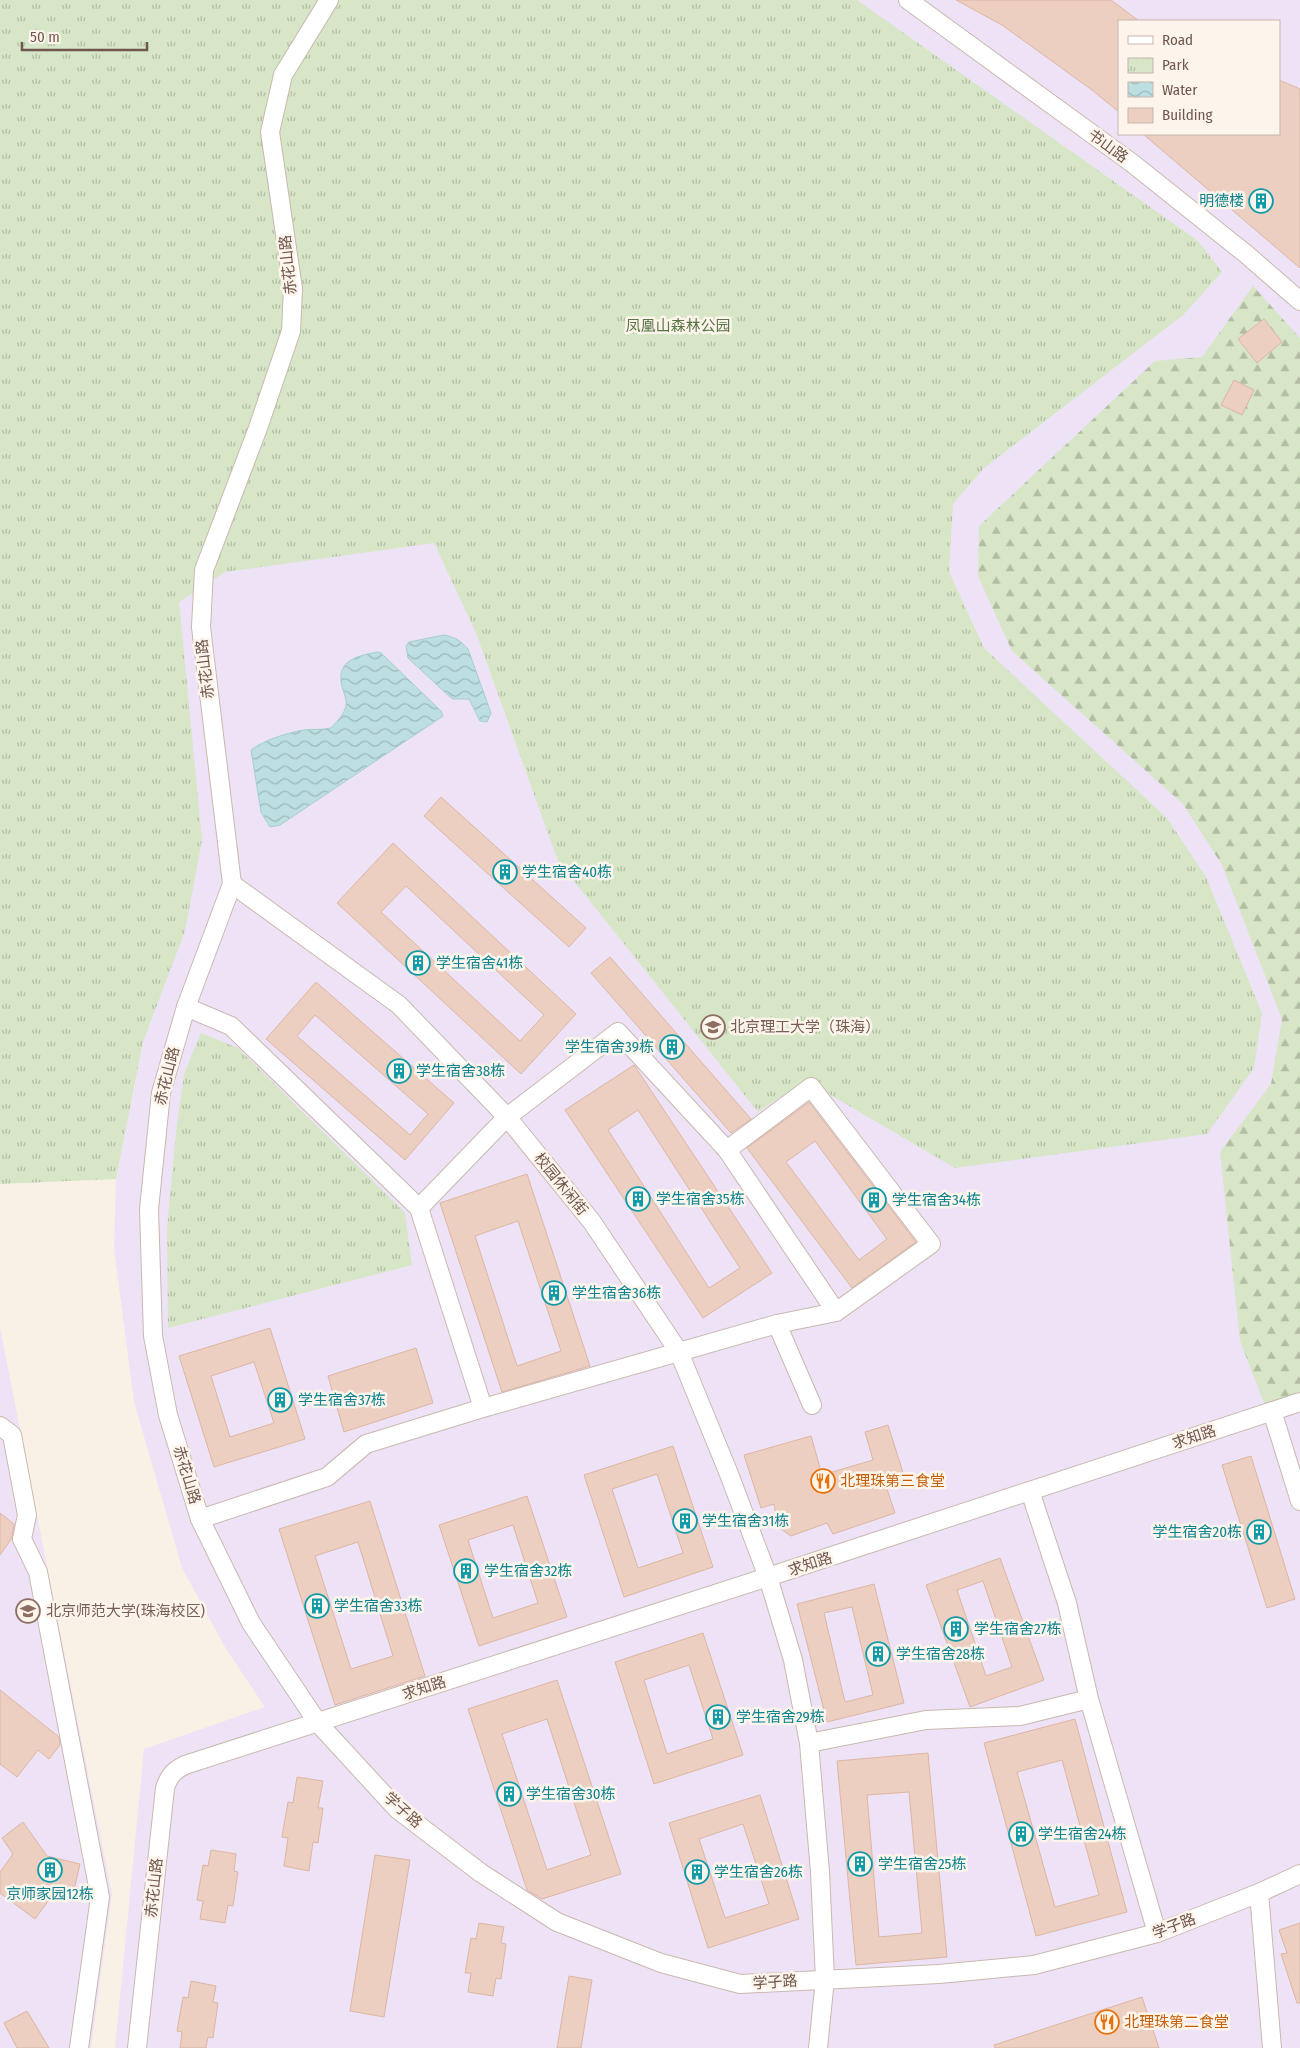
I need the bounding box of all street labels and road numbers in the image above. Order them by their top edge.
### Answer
street label: 书山路 [1085,125,1131,167]
street label: 赤花山路 [276,234,300,296]
street label: 赤花山路 [192,638,218,700]
street label: 赤花山路 [151,1045,183,1107]
street label: 校园休闲街 [530,1149,592,1219]
street label: 求知路 [1170,1421,1218,1453]
street label: 赤花山路 [170,1444,204,1506]
street label: 求知路 [786,1548,834,1580]
street label: 求知路 [400,1672,448,1704]
street label: 学子路 [380,1788,426,1832]
street label: 赤花山路 [142,1857,166,1919]
street label: 学子路 [1150,1910,1198,1942]
street label: 学子路 [752,1971,798,1993]

